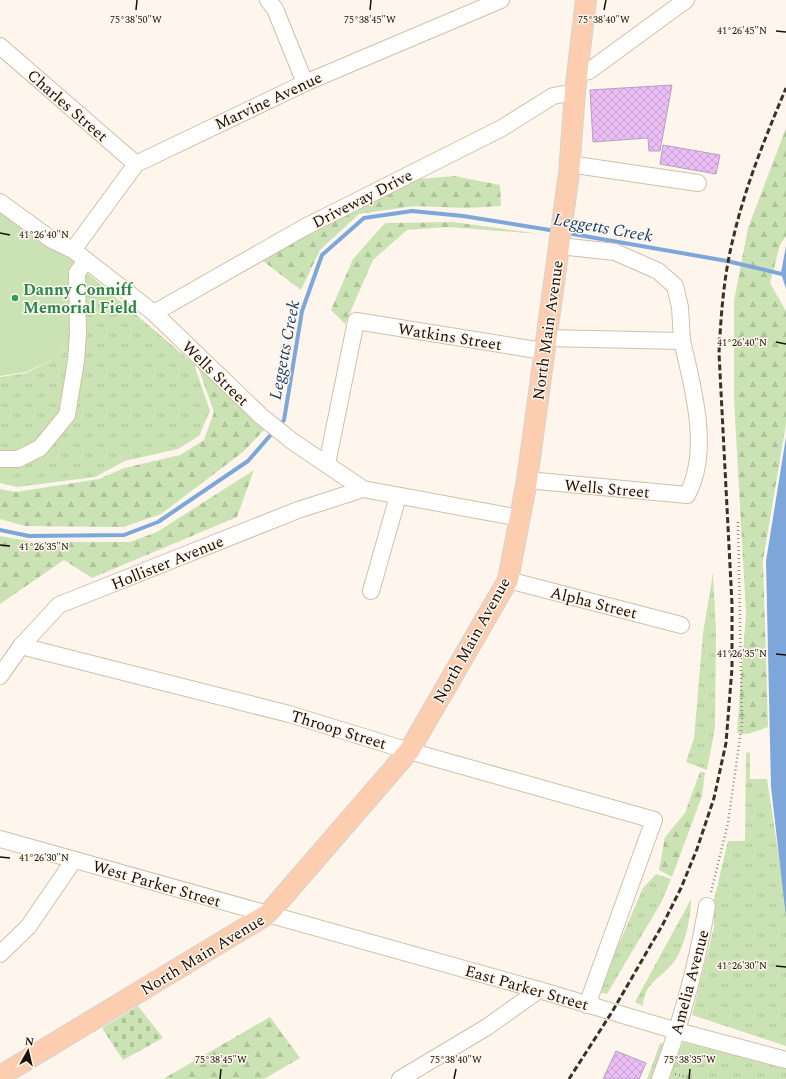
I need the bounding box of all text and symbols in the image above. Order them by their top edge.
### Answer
text: 75°38'50"W [110,12,162,28]
text: 75°38'45"W [344,12,396,28]
text: 75°38'40"W [578,12,630,28]
text: 41°26'45"N [717,23,767,39]
street label: Charles Street [22,64,113,148]
street label: Marvine Avenue [211,65,326,136]
street label: Driveway Drive [308,163,417,235]
water label: Leggetts Creek [551,206,655,250]
text: 41°26'40"N [19,227,69,243]
street label: North Main Avenue [526,259,570,402]
place label: Danny Conniff Memorial Field [23,278,137,320]
marker: Danny Conniff Memorial Field [10,293,20,303]
water label: Leggetts Creek [263,298,307,402]
street label: Watkins Street [396,317,504,357]
street label: Wells Street [176,335,255,412]
text: 41°26'40"N [717,335,767,351]
street label: Wells Street [563,473,651,505]
street label: Hollister Avenue [108,529,227,596]
text: 41°26'35"N [19,539,69,555]
street label: North Main Avenue [427,573,517,708]
street label: Alpha Street [548,581,640,625]
text: 41°26'35"N [717,646,767,662]
street label: Throop Street [288,704,390,756]
text: 41°26'30"N [19,850,69,866]
street label: West Parker Street [90,854,224,914]
street label: North Main Avenue [136,908,269,1001]
street label: Amelia Avenue [664,927,716,1037]
text: 41°26'30"N [717,958,767,974]
street label: East Parker Street [462,959,592,1017]
north arrow [8,1031,48,1071]
text: N [24,1033,35,1051]
text: 75°38'45"W [195,1052,247,1068]
text: 75°38'40"W [430,1052,482,1068]
text: 75°38'35"W [664,1052,716,1068]

